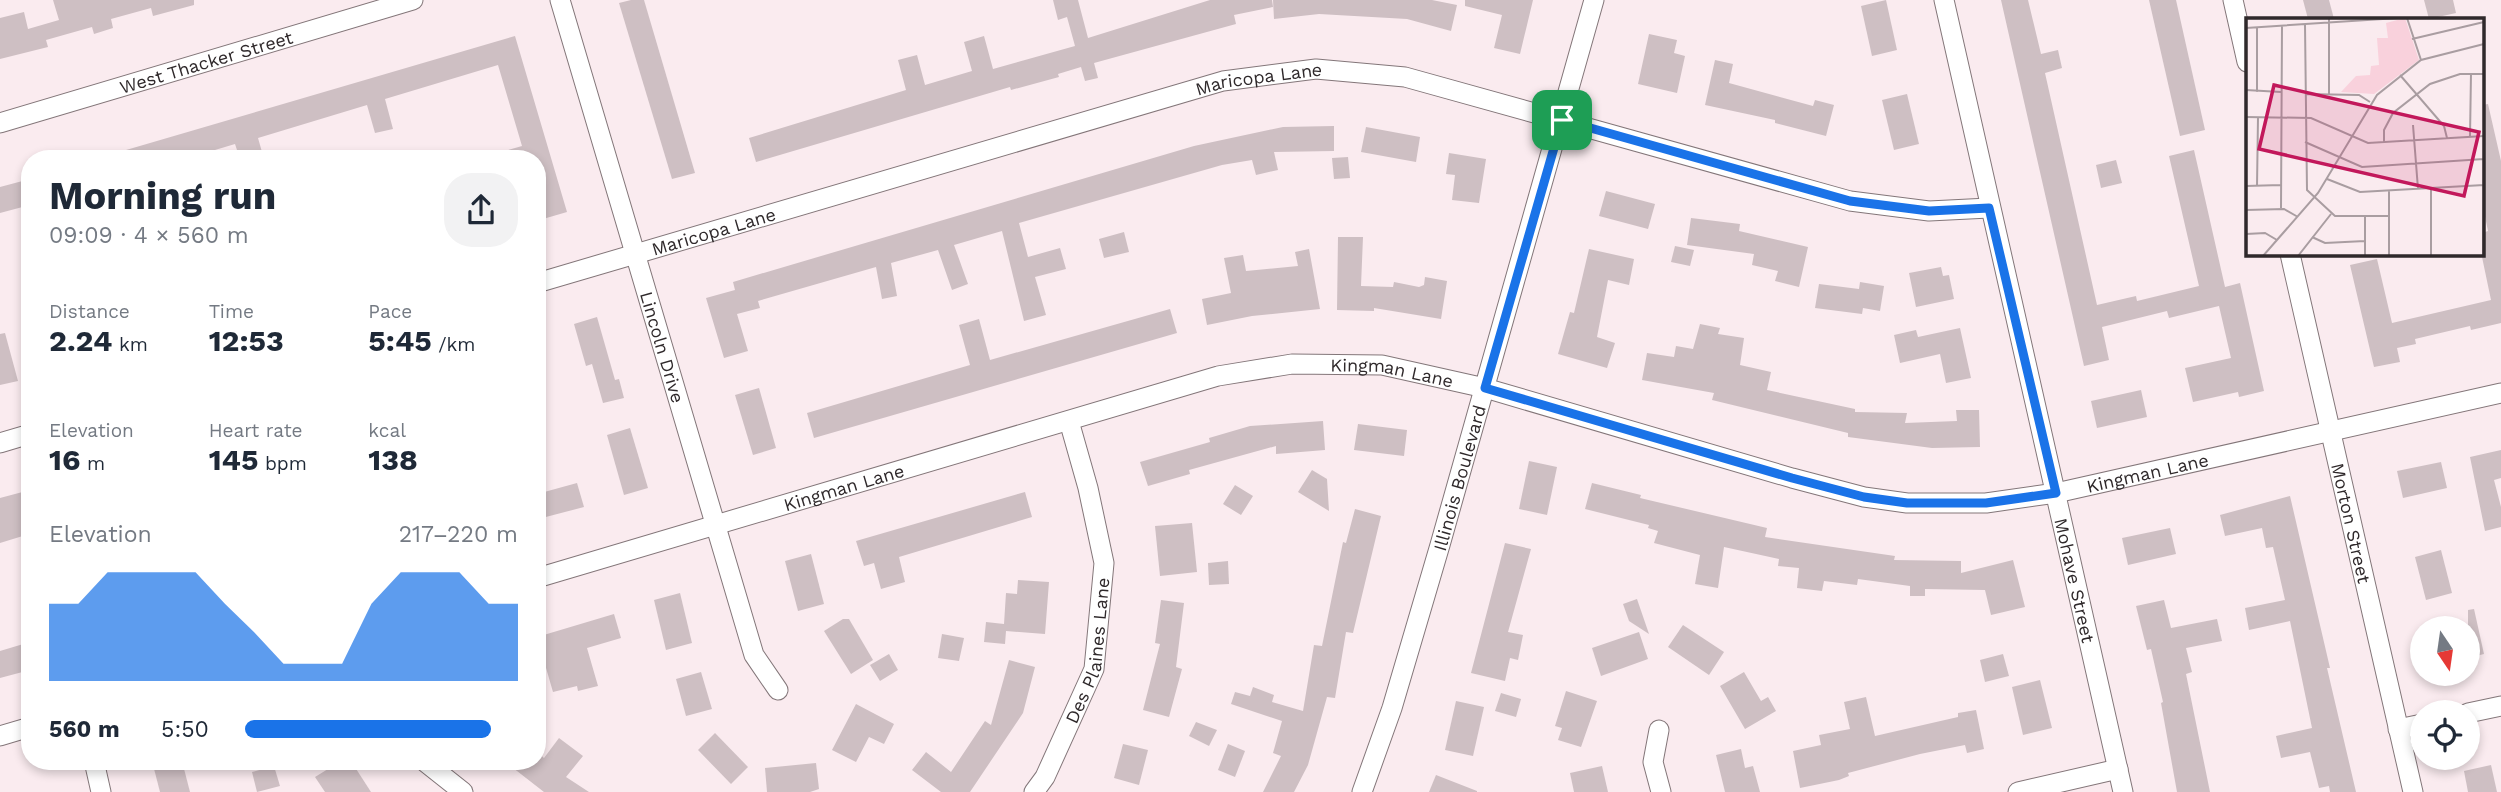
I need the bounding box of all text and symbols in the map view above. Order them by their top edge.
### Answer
inset map [2246,18,2484,256]
street label: West Thacker Street [117,26,295,97]
street label: Maricopa Lane [1193,58,1323,99]
pin [1532,90,1592,150]
icon: arrive [1543,101,1581,139]
button: share [444,173,518,247]
text: Morning run [49,174,276,218]
street label: Maricopa Lane [649,203,778,259]
text: 09:09 · 4 × 560 m [49,222,249,249]
street label: Lincoln Drive [636,289,689,405]
text: Distance [49,300,130,323]
text: Time [209,300,254,323]
text: Pace [368,300,412,323]
text: 2.24 [49,323,112,358]
text: 12:53 [209,323,284,358]
text: 5:45 [368,323,432,358]
text: km [112,333,148,356]
text: /km [432,333,475,356]
street label: Kingman Lane [1330,354,1455,391]
street label: Illinois Boulevard [1428,402,1490,553]
text: Elevation [49,419,134,442]
text: Heart rate [209,419,303,442]
text: kcal [368,419,406,442]
text: 16 [49,442,80,477]
text: 145 [209,442,258,477]
text: 138 [368,442,418,477]
street label: Kingman Lane [2084,449,2210,496]
text: m [80,452,105,475]
text: bpm [258,452,307,475]
street label: Kingman Lane [781,459,906,515]
street label: Morton Street [2328,461,2376,586]
street label: Mohave Street [2051,516,2100,645]
text: Elevation [49,521,152,548]
text: 217–220 m [399,521,518,548]
street label: Des Plaines Lane [1060,577,1113,726]
north arrow [2410,616,2480,686]
map controls [2410,616,2480,770]
button: locate [2410,700,2480,770]
text: 560 m [49,716,120,743]
text: 5:50 [161,716,209,743]

